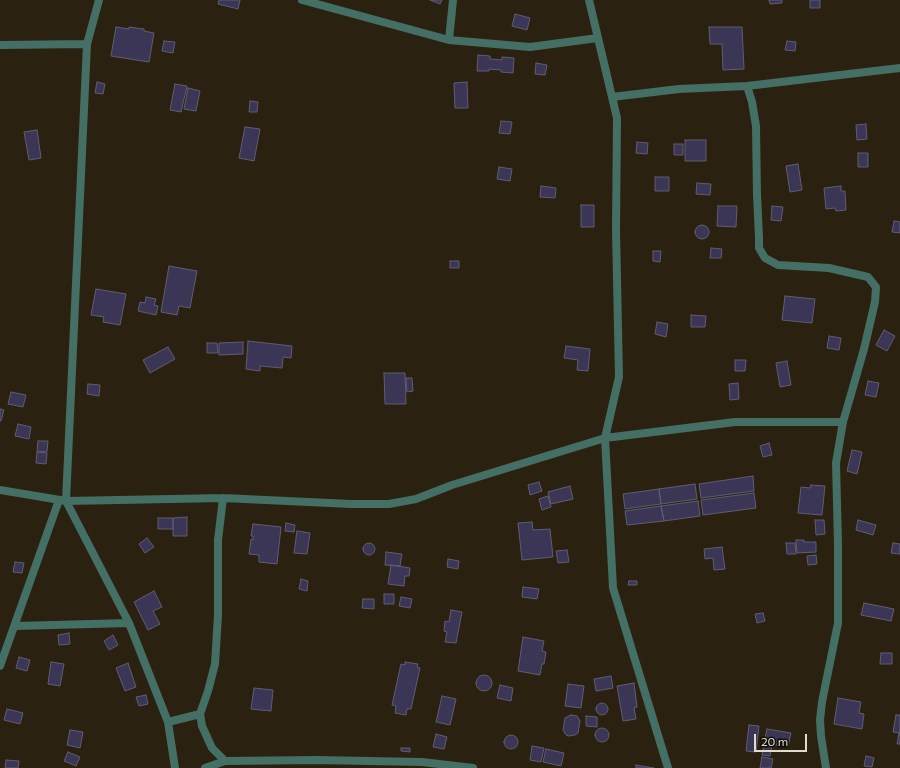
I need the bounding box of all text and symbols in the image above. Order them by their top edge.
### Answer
scale bar [756,726,809,752]
text: 20 m [761,734,788,748]

